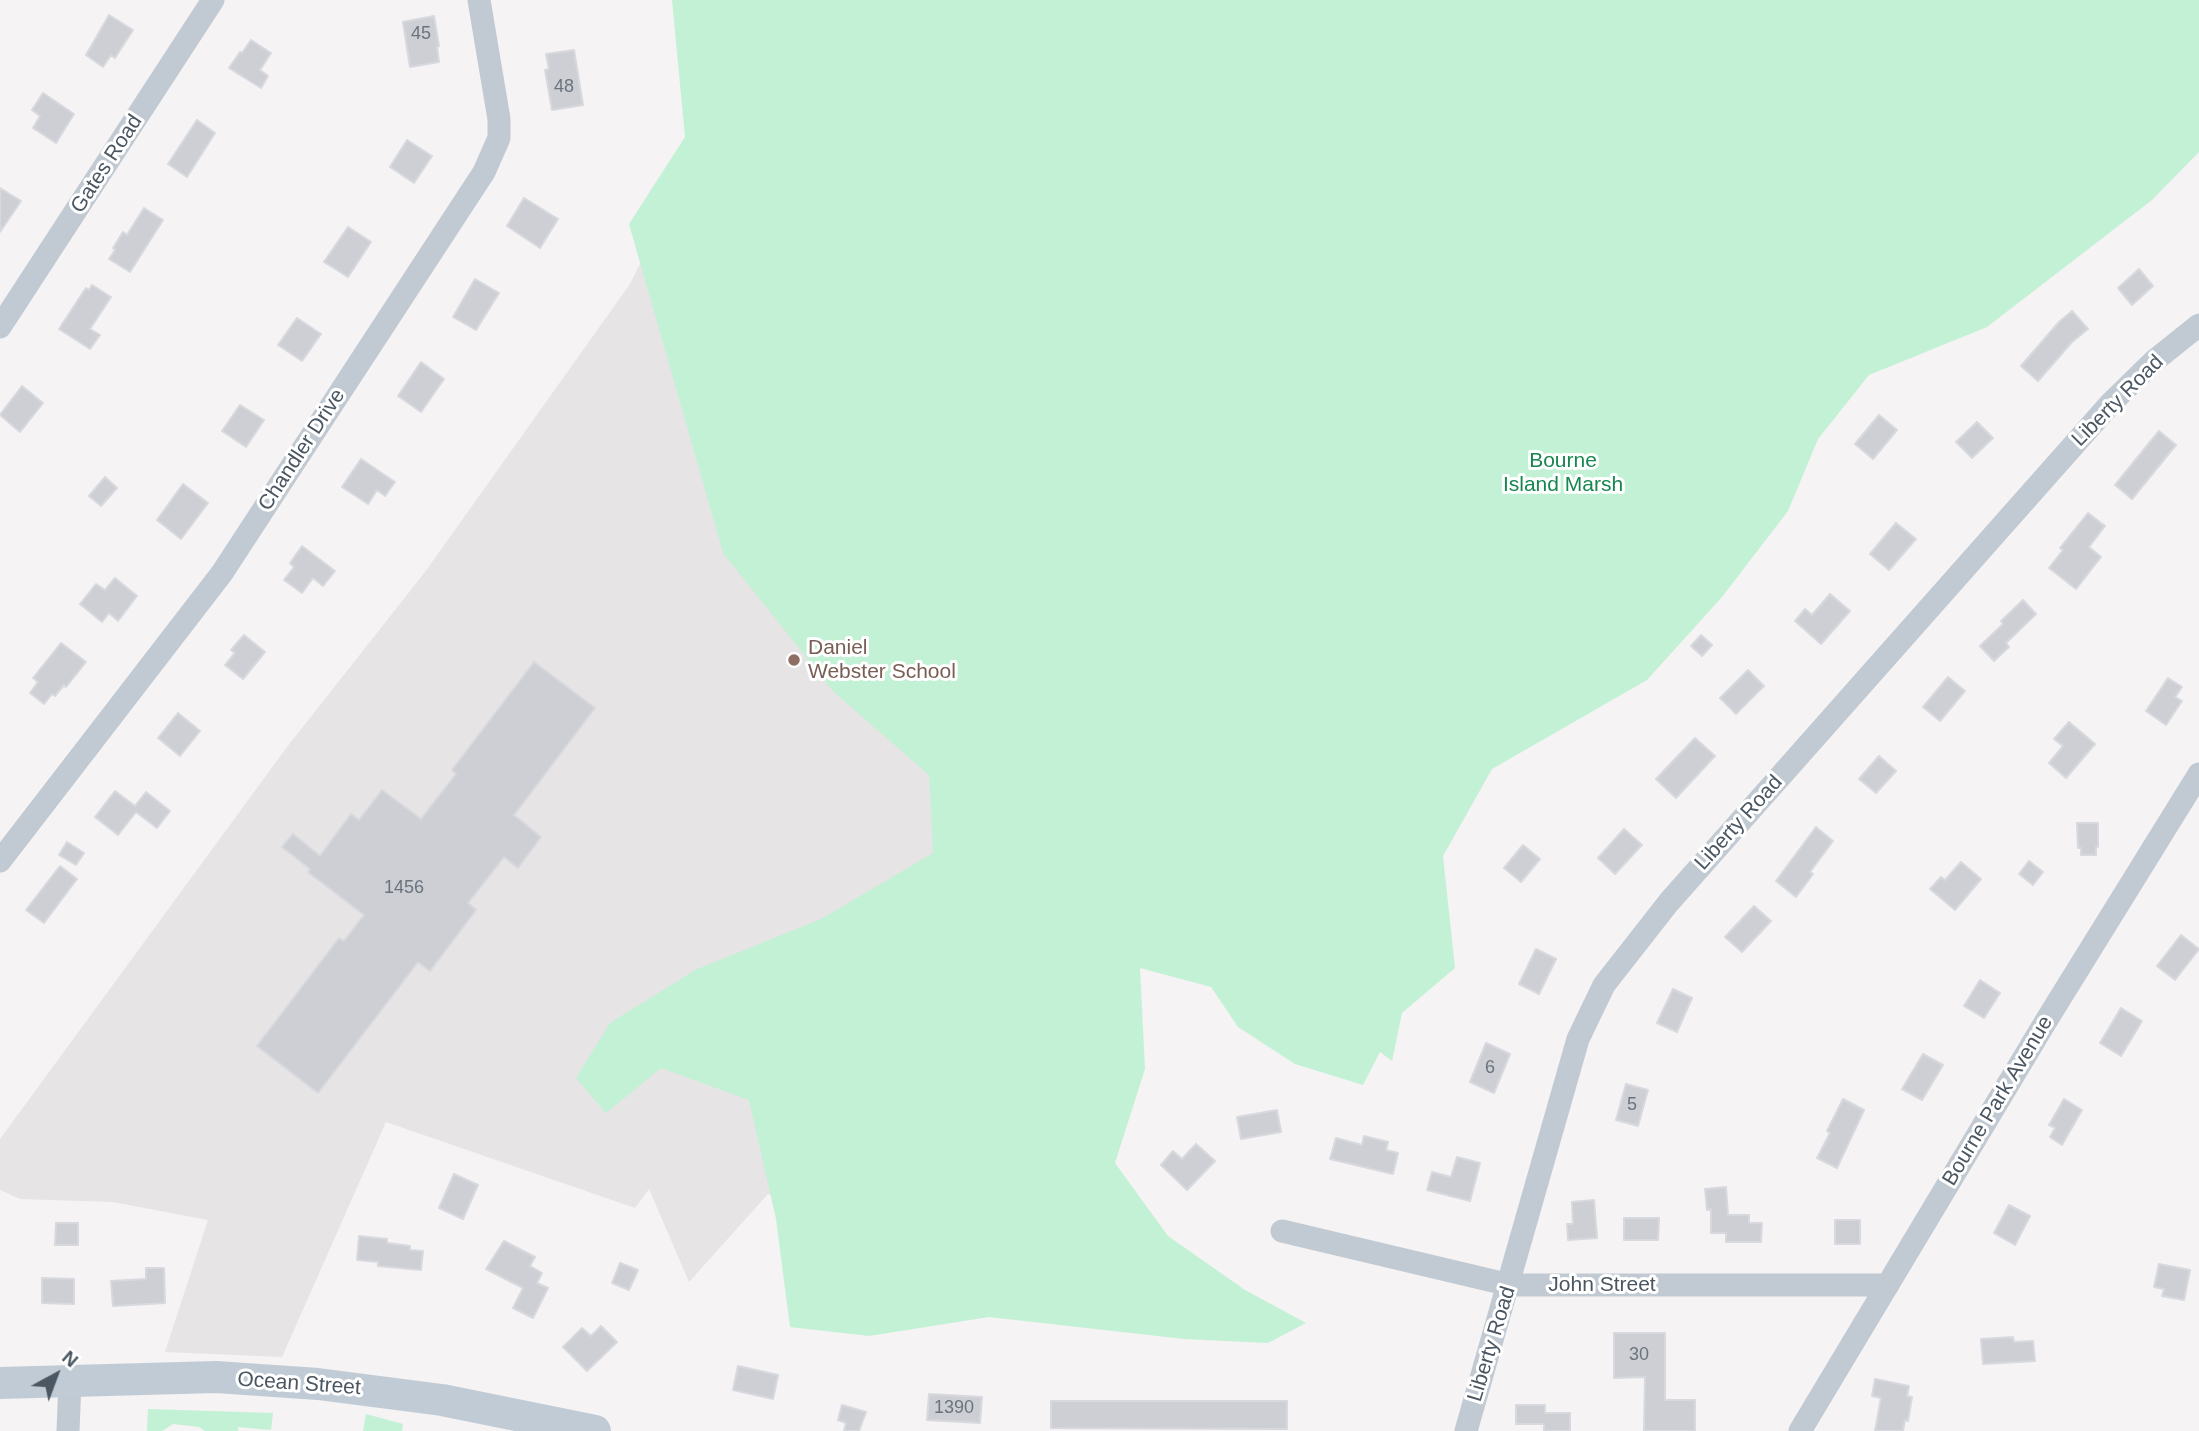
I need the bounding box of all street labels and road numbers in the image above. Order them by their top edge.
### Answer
street label: Gates Road [66,110,148,218]
street label: Liberty Road [2067,350,2169,452]
street label: Chandler Drive [253,384,351,516]
street label: Liberty Road [1690,770,1788,876]
street label: Bourne Park Avenue [1937,1012,2059,1190]
street label: John Street [1548,1272,1656,1298]
street label: Liberty Road [1463,1283,1521,1405]
street label: Ocean Street [236,1367,362,1401]

